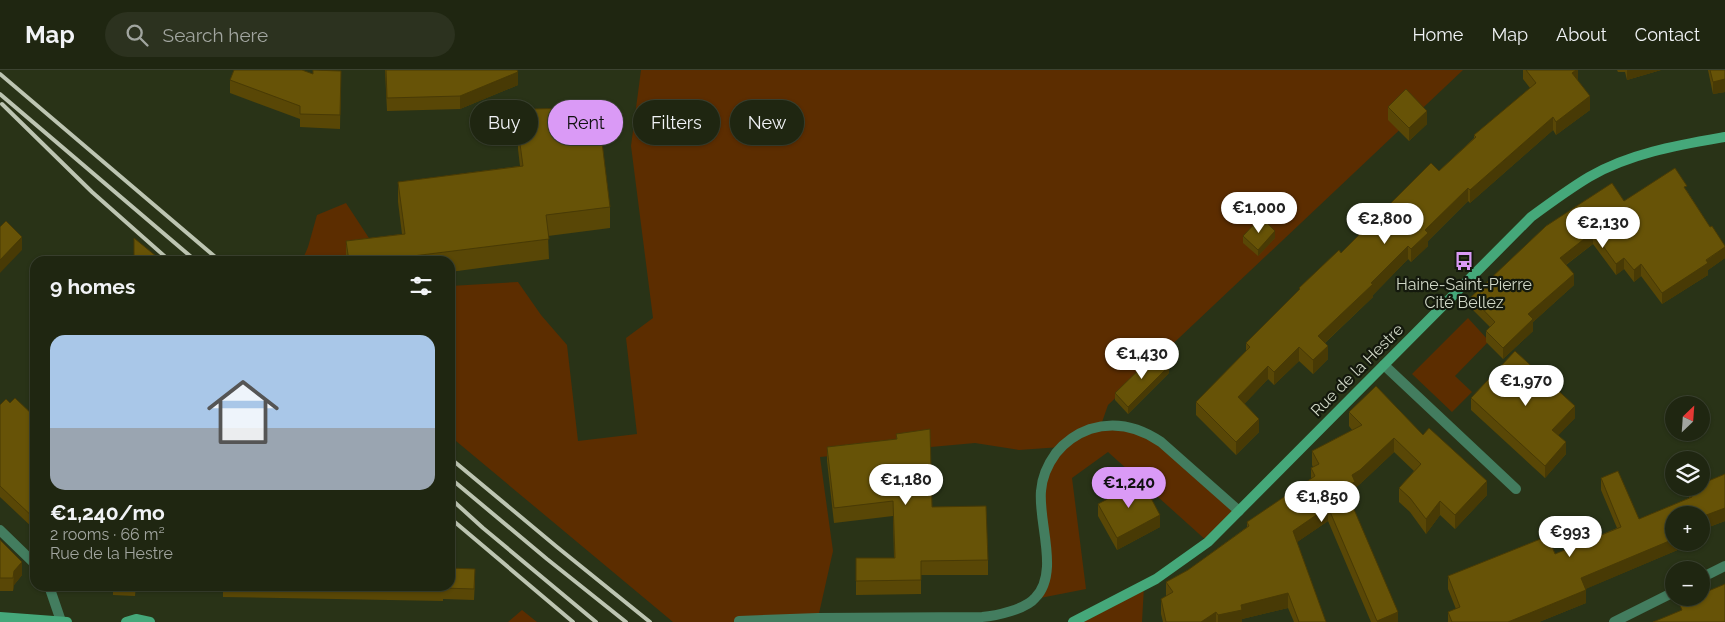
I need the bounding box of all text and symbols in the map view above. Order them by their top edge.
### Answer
search box [105,12,455,57]
text: Map [25,20,75,49]
icon: search [123,21,151,49]
text: Search here [163,24,268,46]
text: Home [1412,24,1463,45]
text: Map [1491,24,1528,45]
text: About [1556,24,1607,45]
text: Contact [1635,24,1700,45]
chip: Buy [470,100,538,145]
chip: Rent [548,100,623,145]
chip: Filters [633,100,720,145]
chip: New [730,100,804,145]
pin: €1,000 [1218,191,1300,234]
text: €1,000 [1232,198,1286,217]
pin: €2,800 [1344,202,1426,245]
pin: €2,130 [1562,206,1644,249]
text: €2,800 [1358,209,1412,228]
text: €2,130 [1577,213,1629,232]
bus stop icon: Haine-Saint-Pierre Cité Bellez [1453,250,1475,272]
icon: filters [407,272,435,300]
text: 9 homes [50,274,135,299]
place label: Haine-Saint-Pierre Cité Bellez [1396,275,1532,312]
street label: Rue de la Hestre [1307,320,1407,420]
pin: €1,430 [1101,338,1183,380]
text: €1,430 [1116,344,1168,363]
pin: €1,970 [1485,364,1567,407]
icon: home [198,367,288,457]
text: €1,970 [1500,371,1552,390]
north arrow [1665,396,1710,441]
map controls [1665,396,1710,606]
button: layers [1665,451,1710,496]
pin: €1,180 [865,464,947,506]
pin: €1,240 [1088,466,1170,509]
text: €1,180 [880,470,932,489]
text: €1,240 [1103,473,1155,492]
pin: €1,850 [1281,480,1363,523]
text: €1,850 [1296,487,1348,506]
text: €1,240/mo [50,500,165,525]
button: + [1665,506,1710,551]
pin: €993 [1540,516,1600,558]
text: €993 [1550,522,1590,541]
text: 2 rooms · 66 m² [50,525,165,544]
text: Rue de la Hestre [50,544,173,563]
button: − [1665,561,1710,606]

